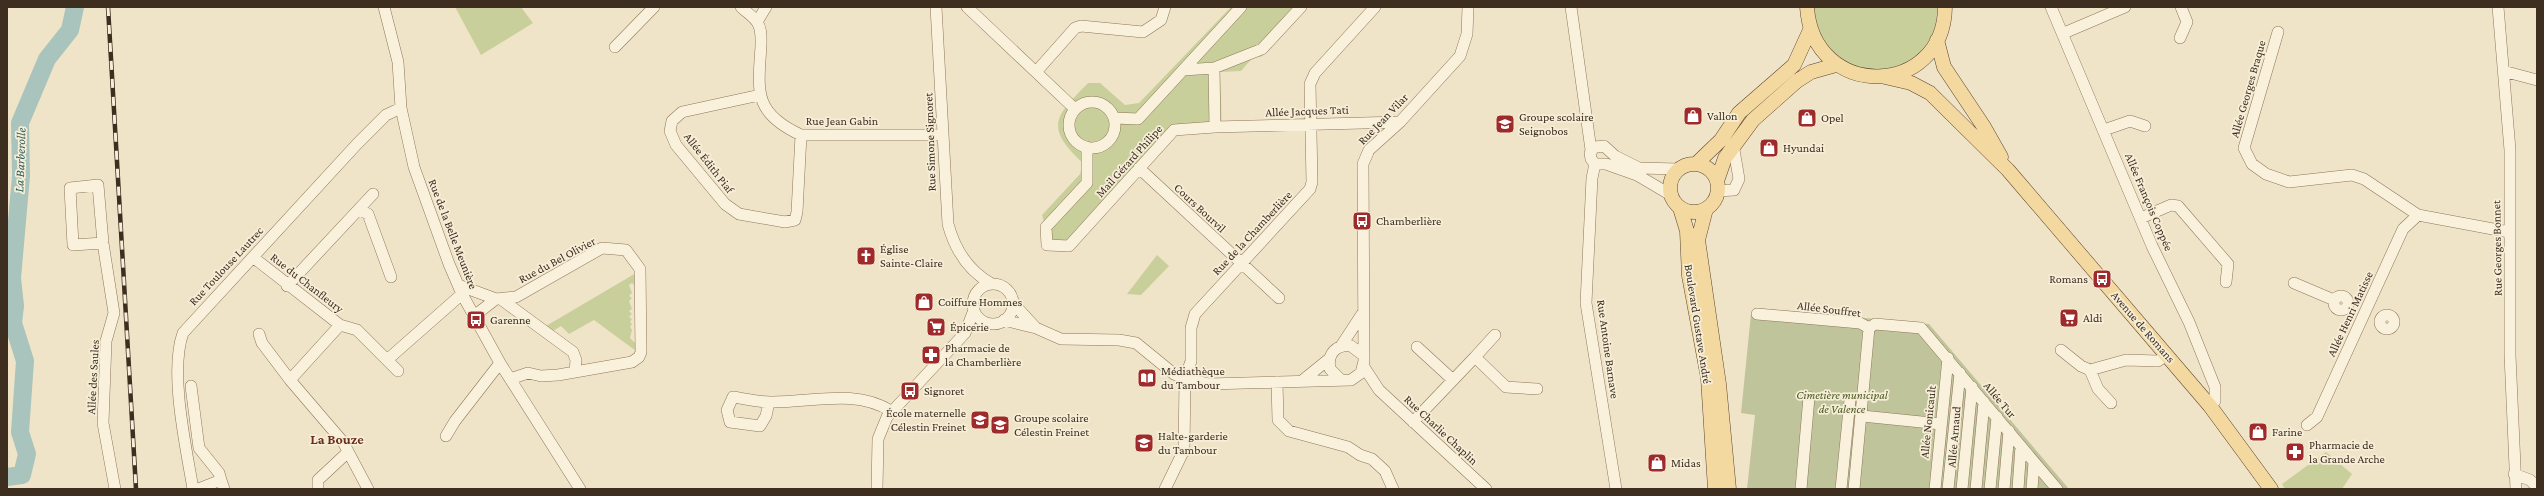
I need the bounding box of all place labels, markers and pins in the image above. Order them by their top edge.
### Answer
shop icon: Vallon [1682,105,1704,127]
shop icon: Opel [1796,107,1818,129]
place label: Vallon [1707,109,1738,123]
place label: Groupe scolaire Seignobos [1519,110,1593,138]
place label: Opel [1821,111,1844,125]
school or university icon: Groupe scolaire Seignobos [1494,113,1516,135]
shop icon: Hyundai [1758,137,1780,159]
place label: Hyundai [1783,141,1824,155]
bus stop icon: Chamberlière [1351,210,1373,232]
place label: Chamberlière [1376,214,1441,228]
place label: Église Sainte-Claire [880,242,943,270]
church icon: Église Sainte-Claire [855,245,877,267]
bus stop icon: Romans [2091,268,2113,290]
place label: Romans [2049,272,2088,286]
shop icon: Coiffure Hommes [913,291,935,313]
place label: Coiffure Hommes [938,295,1023,309]
supermarket icon: Aldi [2058,307,2080,329]
bus stop icon: Garenne [465,309,487,331]
place label: Aldi [2083,311,2102,325]
place label: Garenne [490,313,531,327]
supermarket icon: Épicerie [925,316,947,338]
place label: Épicerie [950,320,989,334]
place label: Pharmacie de la Chamberlière [945,341,1021,369]
pharmacy icon: Pharmacie de la Chamberlière [920,344,942,366]
place label: Médiathèque du Tambour [1161,364,1225,392]
library icon: Médiathèque du Tambour [1136,367,1158,389]
bus stop icon: Signoret [899,380,921,402]
place label: Signoret [924,384,965,398]
place label: École maternelle Célestin Freinet [886,406,967,434]
school or university icon: École maternelle Célestin Freinet [969,409,991,431]
place label: Groupe scolaire Célestin Freinet [1014,411,1090,439]
school or university icon: Groupe scolaire Célestin Freinet [989,414,1011,436]
shop icon: Farine [2247,421,2269,443]
place label: Farine [2272,425,2302,439]
place label: Halte-garderie du Tambour [1158,429,1228,457]
school or university icon: Halte-garderie du Tambour [1133,432,1155,454]
place label: Pharmacie de la Grande Arche [2309,438,2385,466]
pharmacy icon: Pharmacie de la Grande Arche [2284,441,2306,463]
shop icon: Midas [1646,452,1668,474]
place label: Midas [1671,456,1701,470]

